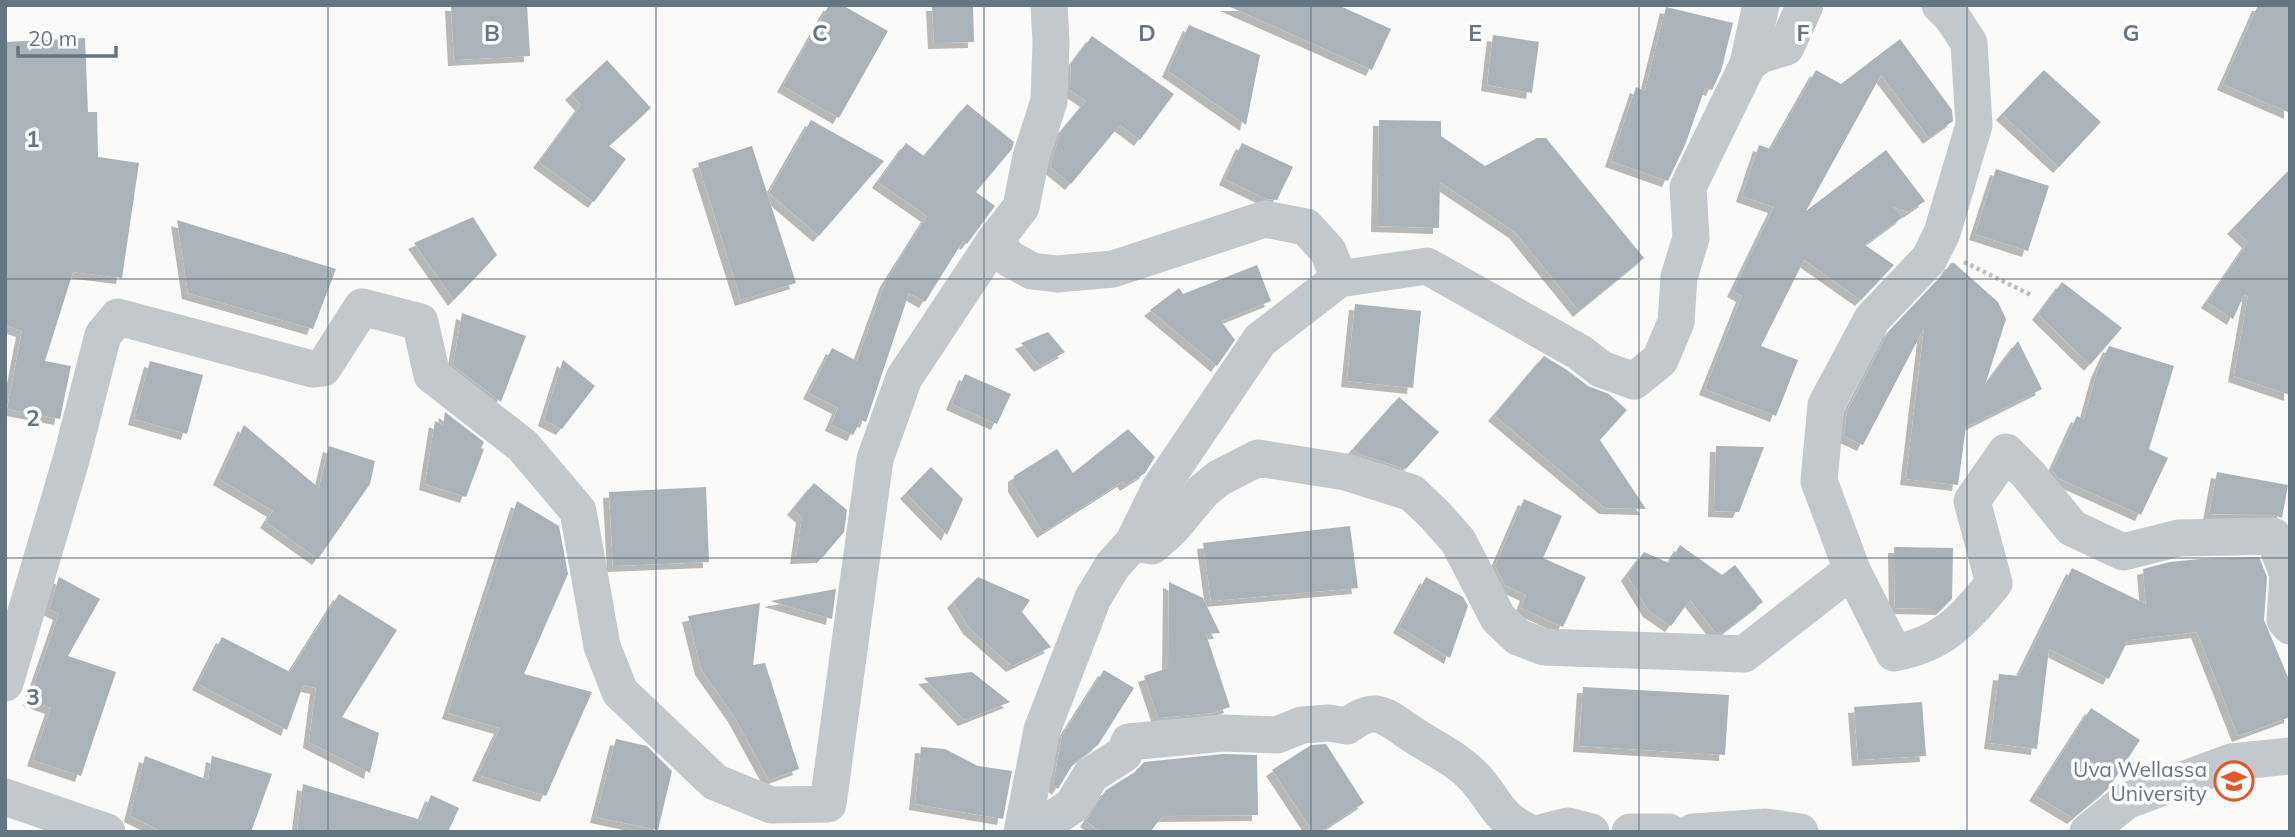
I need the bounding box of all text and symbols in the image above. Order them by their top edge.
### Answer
scale bar [18,14,116,58]
text: B [484,18,500,47]
text: C [812,18,828,47]
text: D [1138,18,1156,47]
text: E [1468,18,1482,47]
text: F [1796,18,1810,47]
text: G [2122,18,2140,47]
text: 20 m [28,25,77,51]
text: 1 [26,124,40,153]
text: 2 [26,403,40,432]
text: 3 [26,682,40,711]
place label: Uva Wellassa University [2073,756,2207,806]
school or university icon: Uva Wellassa University [2213,760,2255,802]

